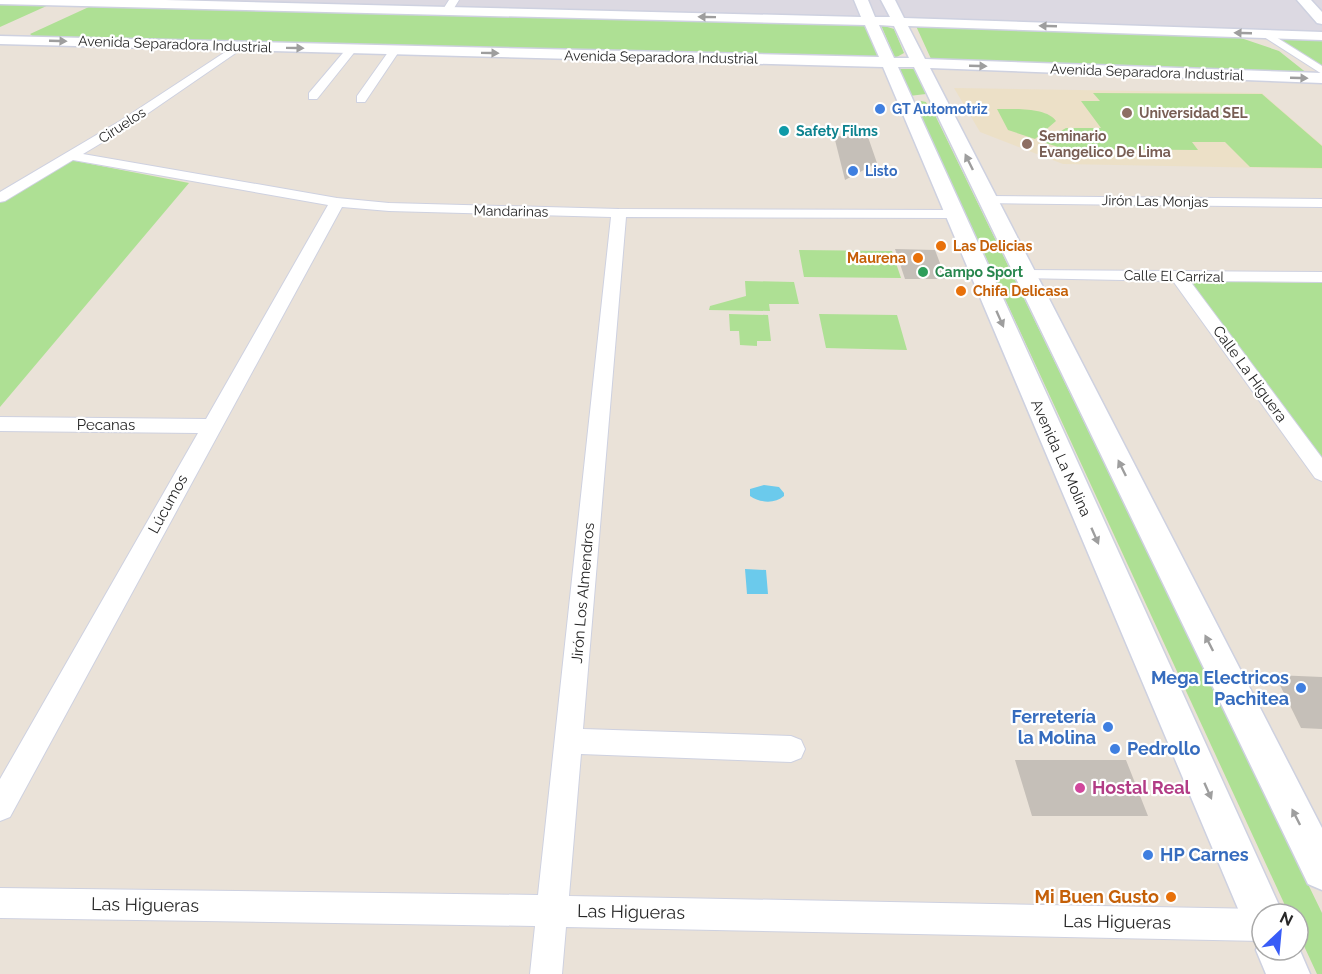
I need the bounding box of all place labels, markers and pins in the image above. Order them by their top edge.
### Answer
place label: GT Automotriz [892,101,988,117]
marker: GT Automotriz [873,102,887,116]
place label: Universidad SEL [1139,105,1249,121]
marker: Universidad SEL [1120,106,1134,120]
place label: Safety Films [796,123,878,139]
marker: Safety Films [777,124,791,138]
place label: Seminario Evangelico De Lima [1039,128,1171,160]
marker: Seminario Evangelico De Lima [1020,137,1034,151]
place label: Listo [865,163,898,179]
marker: Listo [846,164,860,178]
place label: Las Delicias [953,238,1032,254]
marker: Las Delicias [934,239,948,253]
place label: Maurena [847,250,906,266]
marker: Maurena [911,251,925,265]
place label: Campo Sport [935,264,1024,280]
marker: Campo Sport [916,265,930,279]
place label: Chifa Delicasa [973,283,1068,299]
marker: Chifa Delicasa [954,284,968,298]
place label: Mega Electricos Pachitea [1151,667,1289,709]
marker: Mega Electricos Pachitea [1294,681,1308,695]
place label: Ferretería la Molina [1011,706,1096,748]
marker: Ferretería la Molina [1101,720,1115,734]
place label: Pedrollo [1127,738,1201,759]
marker: Pedrollo [1108,742,1122,756]
place label: Hostal Real [1092,777,1191,798]
marker: Hostal Real [1073,781,1087,795]
place label: HP Carnes [1160,844,1249,865]
marker: HP Carnes [1141,848,1155,862]
place label: Mi Buen Gusto [1035,886,1159,907]
marker: Mi Buen Gusto [1164,890,1178,904]

